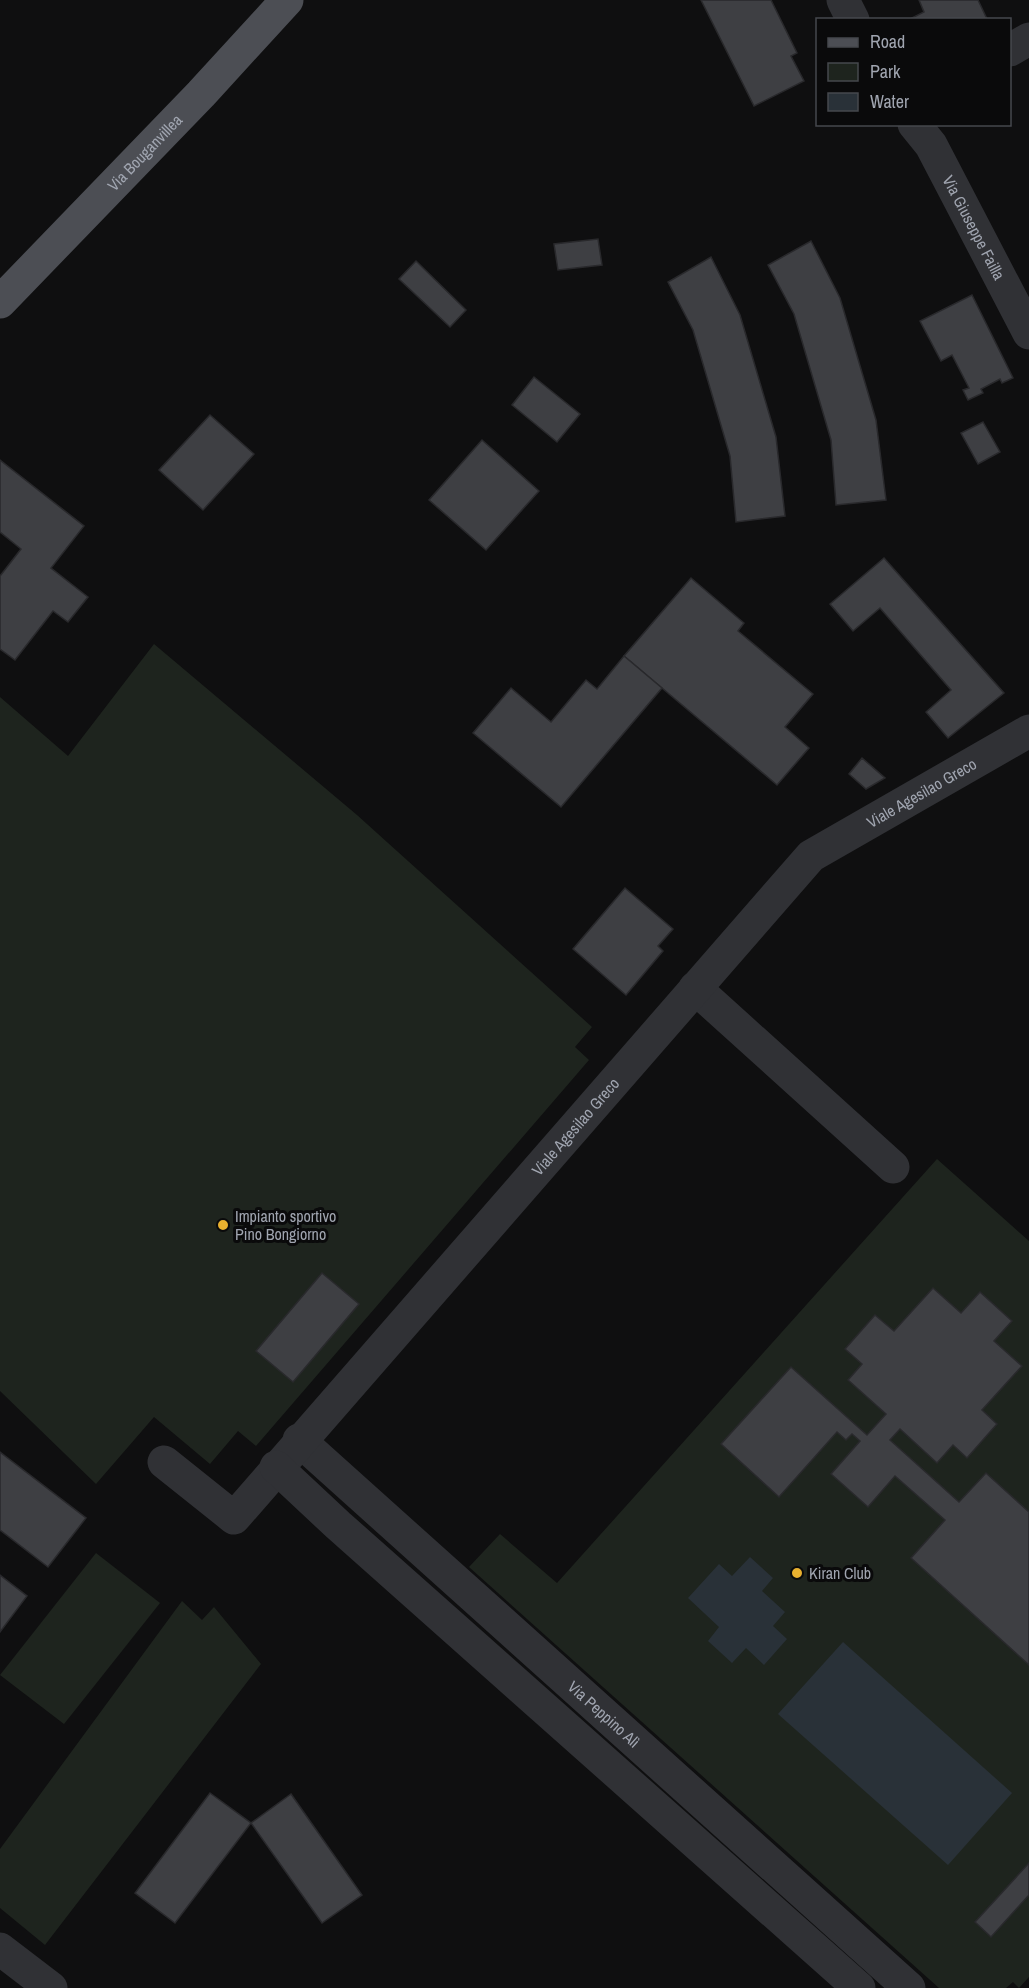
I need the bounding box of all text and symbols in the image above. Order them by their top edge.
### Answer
legend [816,18,1011,126]
text: Road [870,29,905,54]
text: Park [870,59,901,84]
text: Water [870,89,909,114]
street label: Via Bouganvillea [102,109,187,196]
street label: Via Giuseppe Failla [938,171,1011,284]
street label: Viale Agesilao Greco [862,753,980,833]
street label: Viale Agesilao Greco [526,1073,624,1180]
place label: Impianto sportivo Pino Bongiorno [235,1205,336,1245]
marker: Impianto sportivo Pino Bongiorno [216,1218,230,1232]
place label: Kiran Club [809,1562,871,1584]
marker: Kiran Club [790,1566,804,1580]
street label: Via Peppino Alì [563,1676,645,1752]

